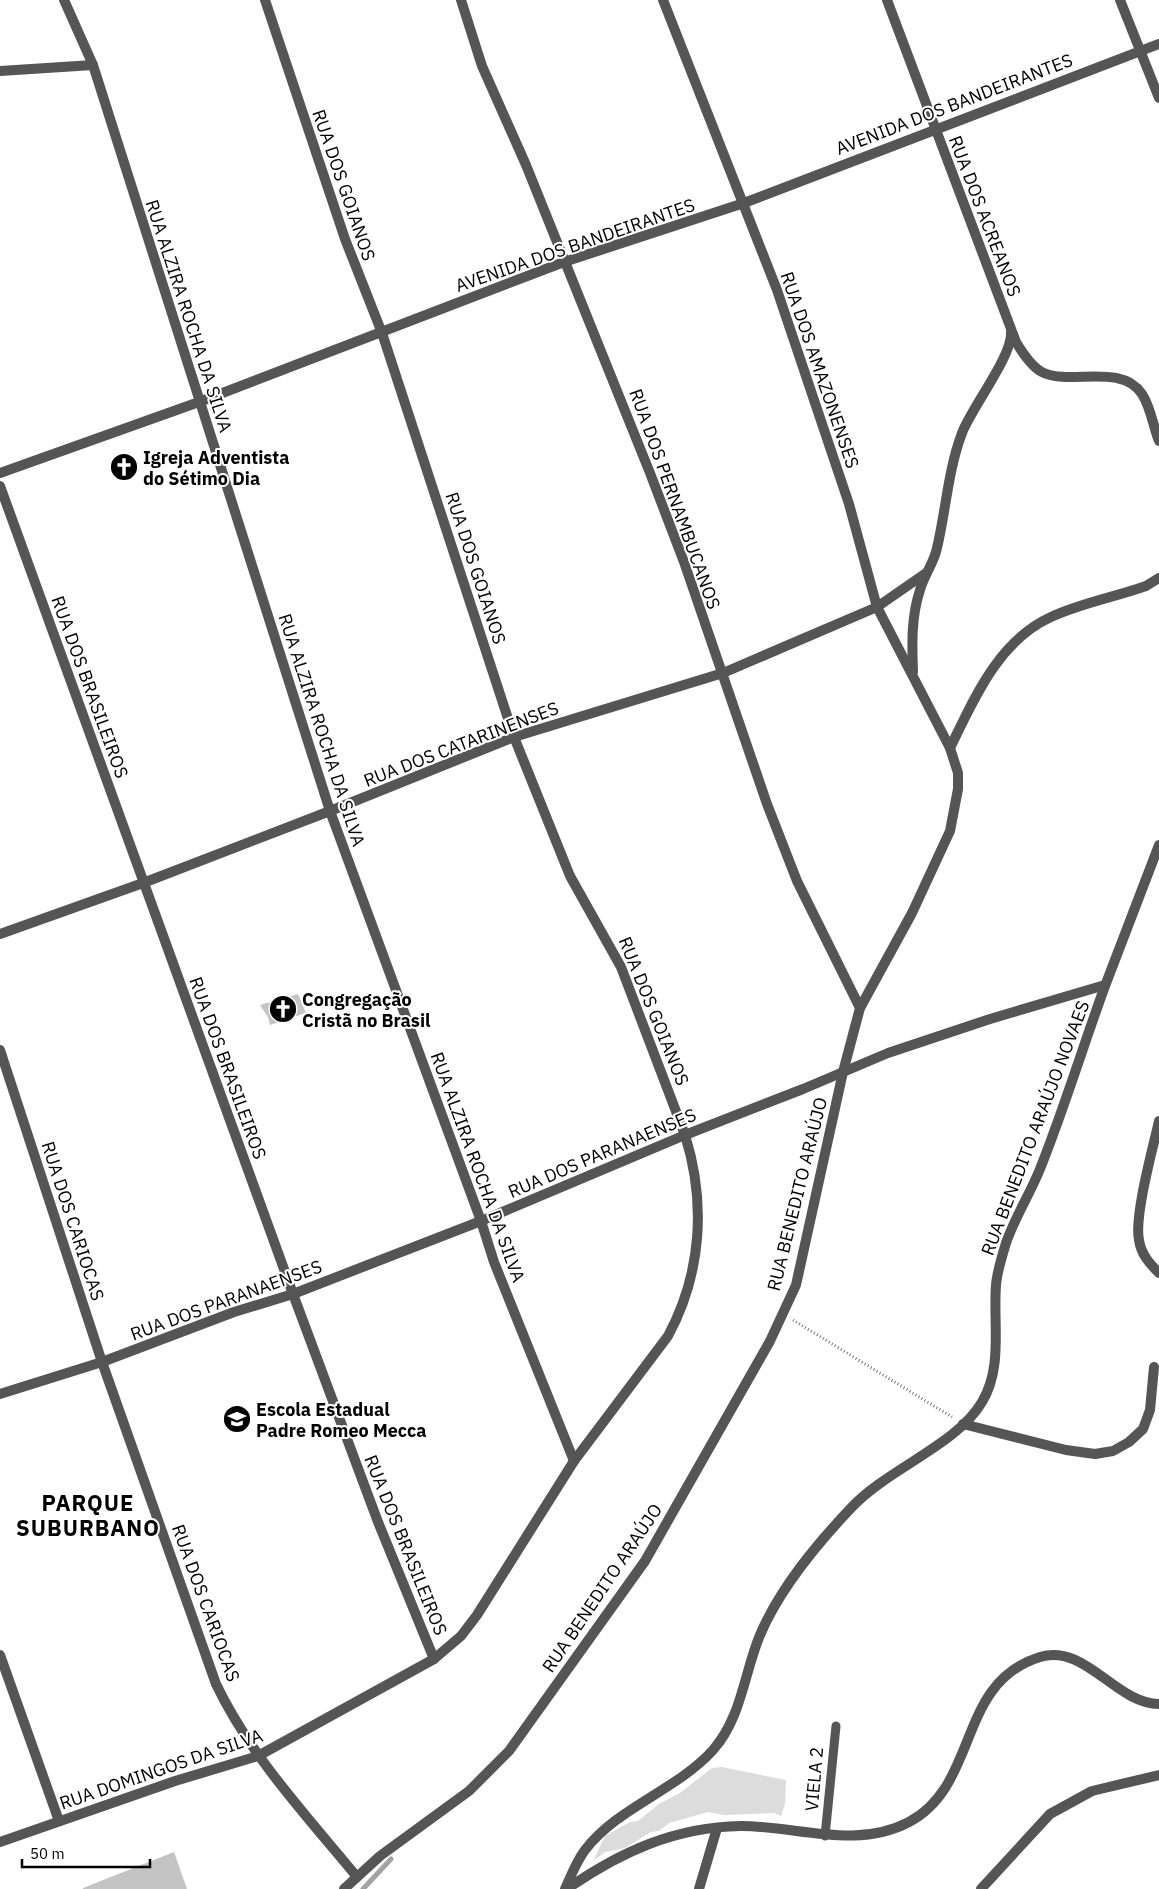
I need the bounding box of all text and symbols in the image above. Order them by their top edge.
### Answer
street label: AVENIDA DOS BANDEIRANTES [832,48,1076,160]
street label: RUA DOS GOIANOS [307,106,381,264]
street label: RUA DOS ACREANOS [944,132,1026,300]
street label: AVENIDA DOS BANDEIRANTES [452,193,698,297]
street label: RUA ALZIRA ROCHA DA SILVA [140,197,238,436]
street label: RUA DOS AMAZONENSES [776,269,864,471]
street label: RUA DOS PERNAMBUCANOS [624,386,726,612]
place label: Igreja Adventista do Sétimo Dia [143,446,289,490]
church icon: Igreja Adventista do Sétimo Dia [109,452,139,482]
street label: RUA DOS GOIANOS [441,489,511,647]
street label: RUA DOS BRASILEIROS [46,593,134,781]
street label: RUA ALZIRA ROCHA DA SILVA [273,611,371,850]
street label: RUA DOS CATARINENSES [360,696,562,792]
street label: RUA DOS GOIANOS [614,933,694,1089]
street label: RUA DOS BRASILEIROS [184,974,272,1162]
place label: Congregação Cristã no Brasil [302,988,431,1032]
church icon: Congregação Cristã no Brasil [268,994,298,1024]
street label: RUA BENEDITO ARAÚJO NOVAES [976,997,1094,1259]
street label: RUA ALZIRA ROCHA DA SILVA [426,1049,531,1286]
street label: RUA BENEDITO ARAÚJO [762,1095,832,1293]
street label: RUA DOS PARANAENSES [504,1103,700,1203]
street label: RUA DOS CARIOCAS [36,1139,110,1303]
street label: RUA DOS PARANAENSES [127,1255,325,1345]
place label: Escola Estadual Padre Romeo Mecca [256,1398,427,1442]
school or university icon: Escola Estadual Padre Romeo Mecca [222,1404,252,1434]
street label: RUA DOS BRASILEIROS [359,1452,453,1638]
district label: PARQUE SUBURBANO [16,1488,160,1542]
street label: RUA BENEDITO ARAÚJO [537,1499,667,1677]
street label: RUA DOS CARIOCAS [167,1521,245,1685]
street label: RUA DOMINGOS DA SILVA [56,1723,266,1815]
street label: VIELA 2 [800,1746,828,1812]
scale bar [22,1836,150,1868]
text: 50 m [30,1844,65,1863]

